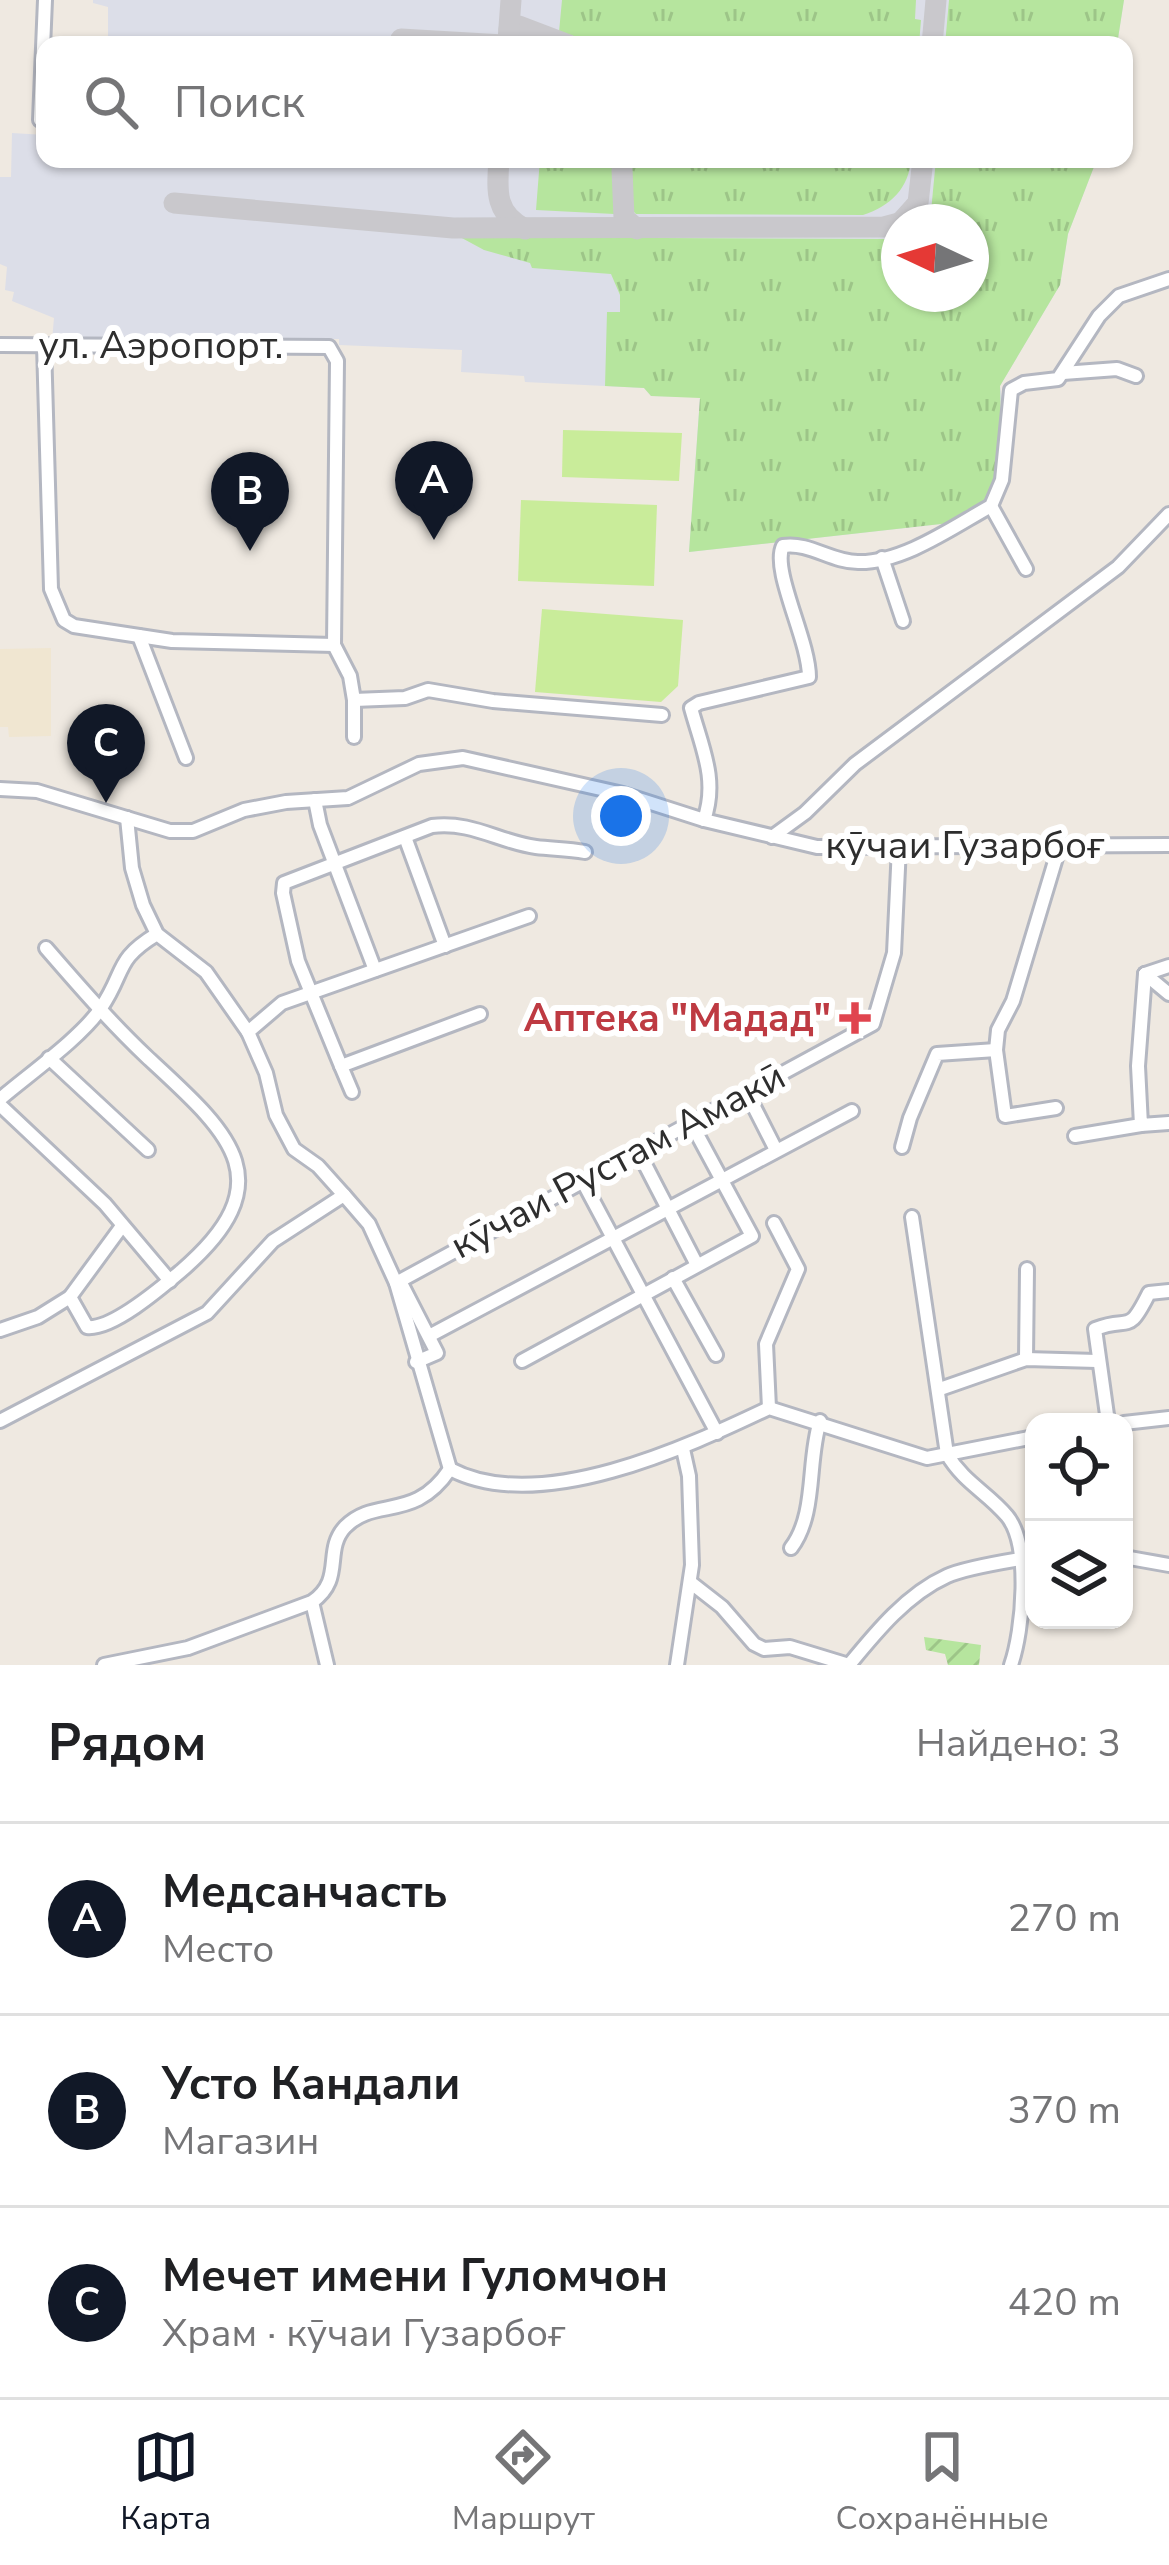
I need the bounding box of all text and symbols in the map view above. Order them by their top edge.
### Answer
search box [36,36,1133,168]
icon: search [78,69,144,135]
text: Поиск [174,72,305,133]
north arrow [881,204,989,312]
street label: ул. Аэропорт. [39,319,283,372]
pin: A [395,441,473,540]
pin: B [211,452,289,551]
pin: C [67,704,145,803]
your location [591,786,651,846]
street label: кӯчаи Гузарбоғ [825,819,1105,872]
place label: Аптека "Мадад" [524,992,831,1045]
marker: Аптека "Мадад" [842,1005,868,1031]
street label: кӯчаи Рустам Амакӣ [441,1050,795,1272]
map controls [1025,1413,1133,1629]
button: locate [1025,1413,1133,1521]
button: layers [1025,1521,1133,1629]
text: Рядом [48,1708,206,1778]
text: Найдено: 3 [916,1717,1121,1770]
text: Медсанчасть [162,1862,447,1923]
text: A [72,1892,102,1945]
text: 270 m [1007,1892,1121,1945]
text: Место [162,1923,274,1976]
text: Усто Кандали [162,2054,461,2115]
text: B [74,2084,100,2137]
text: 370 m [1007,2084,1121,2137]
text: Магазин [162,2115,319,2168]
text: Мечет имени Гуломчон [162,2246,668,2307]
text: C [74,2276,100,2329]
text: 420 m [1007,2276,1121,2329]
text: Храм · кӯчаи Гузарбоғ [162,2307,566,2360]
tab: Карта [120,2424,211,2541]
tab: Маршрут [452,2424,595,2541]
tab: Сохранённые [836,2424,1049,2541]

